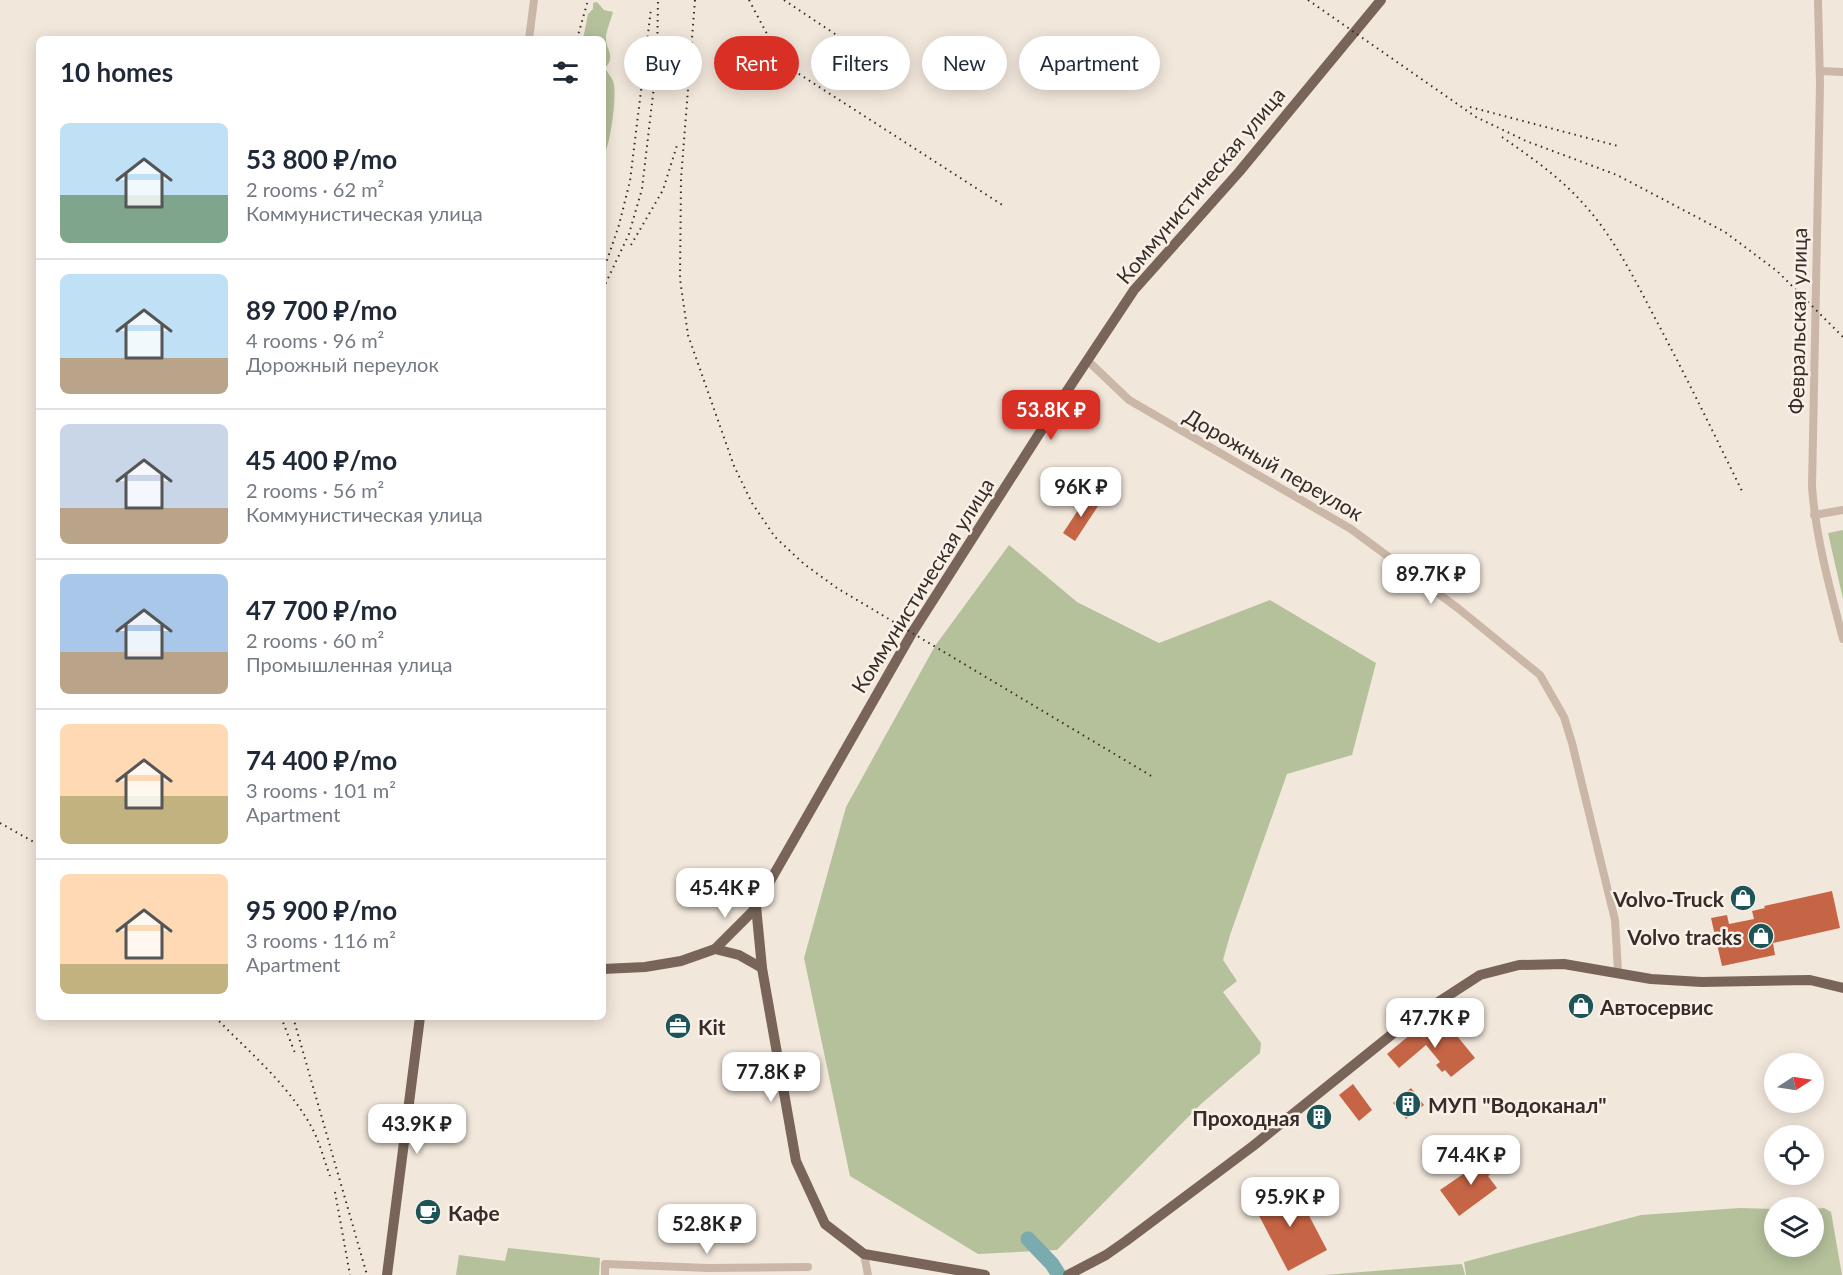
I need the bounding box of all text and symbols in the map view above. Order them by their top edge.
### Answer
chip: Buy [624,36,702,90]
chip: Rent [714,36,799,90]
chip: Filters [811,36,910,90]
chip: New [922,36,1007,90]
chip: Apartment [1019,36,1160,90]
text: 10 homes [60,56,173,88]
icon: filters [549,56,582,89]
street label: Коммунистическая улица [1111,82,1289,288]
text: 53 800 ₽/mo [246,143,397,175]
icon: home [108,147,180,219]
text: 2 rooms · 62 m² [246,177,384,201]
text: Коммунистическая улица [246,201,483,225]
street label: Февральская улица [1783,227,1811,415]
text: 89 700 ₽/mo [246,294,397,326]
icon: home [108,298,180,370]
text: 4 rooms · 96 m² [246,328,384,352]
text: Дорожный переулок [246,352,439,376]
pin: 53.8K ₽ [996,390,1106,441]
text: 53.8K ₽ [1016,397,1086,421]
street label: Дорожный переулок [1180,403,1368,525]
text: 45 400 ₽/mo [246,444,397,476]
icon: home [108,448,180,520]
pin: 96K ₽ [1039,467,1123,518]
street label: Коммунистическая улица [846,473,998,697]
text: 96K ₽ [1054,474,1108,498]
text: 2 rooms · 56 m² [246,478,384,502]
text: Коммунистическая улица [246,502,483,526]
pin: 89.7K ₽ [1376,554,1486,605]
text: 89.7K ₽ [1396,561,1466,585]
text: 47 700 ₽/mo [246,594,397,626]
icon: home [108,598,180,670]
text: 2 rooms · 60 m² [246,628,384,652]
text: Промышленная улица [246,652,452,676]
text: 74 400 ₽/mo [246,744,397,776]
icon: home [108,748,180,820]
text: 3 rooms · 101 m² [246,778,396,802]
text: Apartment [246,802,340,826]
pin: 45.4K ₽ [670,868,780,919]
text: 45.4K ₽ [690,875,760,899]
shop icon: Volvo-Truck [1728,883,1758,913]
place label: Volvo-Truck [1612,886,1725,911]
text: 95 900 ₽/mo [246,894,397,926]
icon: home [108,898,180,970]
shop icon: Volvo tracks [1746,921,1776,951]
place label: Volvo tracks [1626,924,1742,949]
text: 3 rooms · 116 m² [246,928,396,952]
text: Apartment [246,952,340,976]
shop icon: Автосервис [1566,991,1596,1021]
place label: Автосервис [1599,994,1713,1019]
pin: 47.7K ₽ [1380,998,1490,1049]
text: 47.7K ₽ [1400,1005,1470,1029]
office icon: Kit [663,1011,693,1041]
place label: Kit [698,1014,726,1039]
pin: 77.8K ₽ [716,1052,826,1103]
north arrow [1764,1053,1824,1113]
map controls [1764,1053,1824,1257]
text: 77.8K ₽ [736,1059,806,1083]
building icon: МУП "Водоканал" [1393,1089,1423,1119]
place label: МУП "Водоканал" [1428,1092,1607,1117]
building icon: Проходная [1304,1102,1334,1132]
pin: 43.9K ₽ [362,1104,472,1155]
place label: Проходная [1192,1105,1300,1130]
text: 43.9K ₽ [382,1111,452,1135]
button: locate [1764,1125,1824,1185]
pin: 74.4K ₽ [1416,1135,1526,1186]
text: 74.4K ₽ [1436,1142,1506,1166]
pin: 95.9K ₽ [1235,1177,1345,1228]
text: 95.9K ₽ [1255,1184,1325,1208]
cafe icon: Кафе [413,1197,443,1227]
button: layers [1764,1197,1824,1257]
place label: Кафе [448,1200,500,1225]
pin: 52.8K ₽ [652,1204,762,1255]
text: 52.8K ₽ [672,1211,742,1235]

